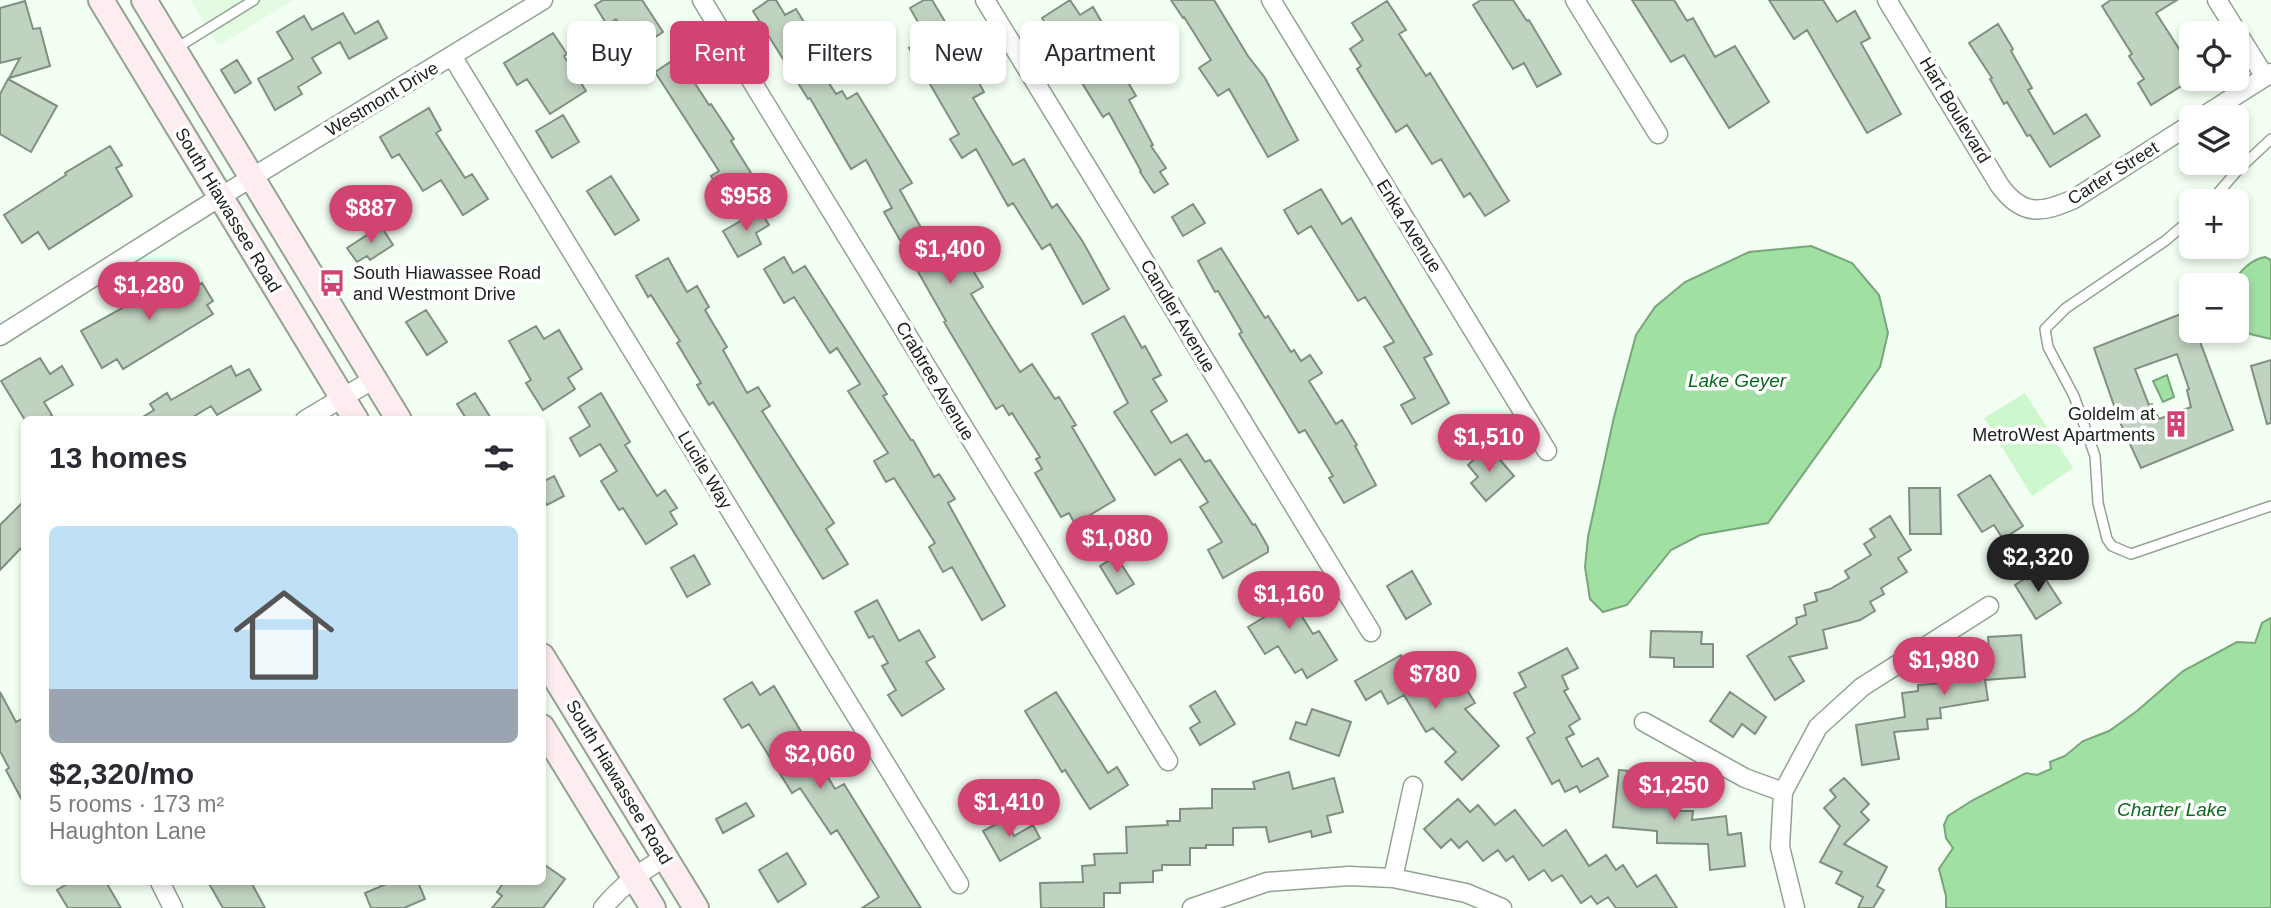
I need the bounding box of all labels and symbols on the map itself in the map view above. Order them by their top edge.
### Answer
street label: Hart Boulevard [1916,53,1994,167]
street label: Westmont Drive [322,58,442,140]
street label: South Hiawassee Road [171,124,285,296]
street label: Carter Street [2064,137,2162,209]
pin: $958 [705,174,787,233]
street label: Enka Avenue [1372,176,1446,276]
pin: $887 [330,186,412,245]
pin: $1,400 [893,226,1007,286]
street label: Candler Avenue [1137,256,1219,376]
pin: $1,280 [92,262,206,322]
place label: South Hiawassee Road and Westmont Drive [353,263,541,304]
bus stop icon: South Hiawassee Road and Westmont Drive [317,268,347,298]
street label: Crabtree Avenue [892,318,978,444]
water label: Lake Geyer [1688,370,1787,391]
place label: Goldelm at MetroWest Apartments [1972,404,2155,445]
building icon: Goldelm at MetroWest Apartments [2161,409,2191,439]
pin: $1,510 [1432,414,1546,474]
street label: Lucile Way [674,427,736,513]
pin: $1,080 [1060,516,1174,575]
pin: $2,320 [1981,534,2095,594]
pin: $1,160 [1232,572,1346,631]
pin: $1,980 [1887,638,2001,697]
pin: $780 [1394,652,1476,711]
street label: South Hiawassee Road [562,696,676,868]
pin: $2,060 [763,732,877,791]
pin: $1,250 [1617,762,1731,822]
pin: $1,410 [952,780,1066,839]
water label: Charter Lake [2117,799,2227,820]

